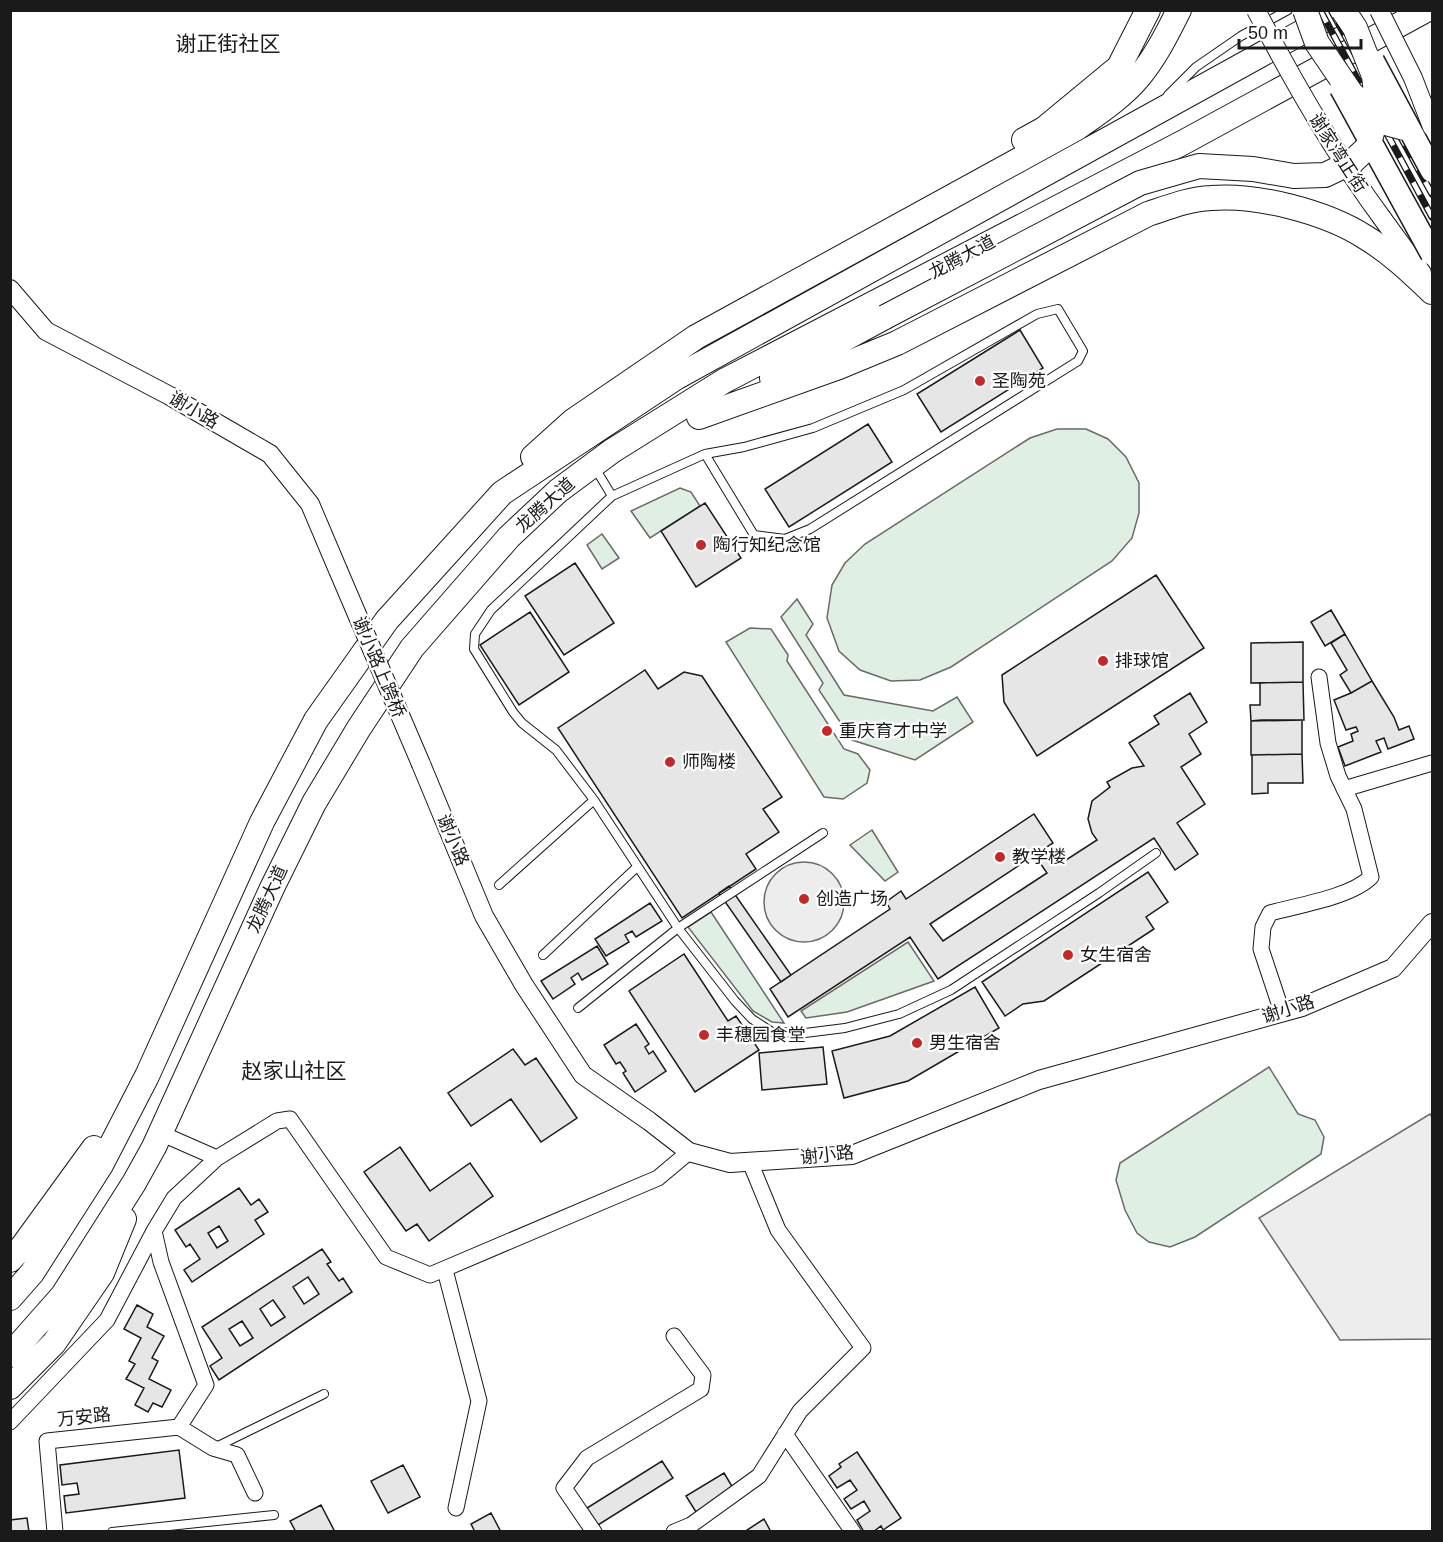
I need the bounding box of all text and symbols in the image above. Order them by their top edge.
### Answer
scale bar [1239,12,1360,50]
text: 50 m [1248,23,1288,43]
district label: 谢正街社区 [176,32,281,55]
street label: 谢家湾正街 [1305,110,1371,196]
street label: 龙腾大道 [926,231,998,283]
place label: 圣陶苑 [992,371,1046,391]
marker: 圣陶苑 [973,374,987,388]
street label: 谢小路 [166,388,222,432]
street label: 龙腾大道 [512,473,578,537]
place label: 陶行知纪念馆 [713,535,821,555]
marker: 陶行知纪念馆 [694,538,708,552]
street label: 谢小路上跨桥 [349,613,409,721]
place label: 排球馆 [1115,651,1169,671]
marker: 排球馆 [1096,654,1110,668]
place label: 重庆育才中学 [839,721,947,741]
marker: 重庆育才中学 [820,724,834,738]
place label: 师陶楼 [682,752,736,772]
marker: 师陶楼 [663,755,677,769]
street label: 谢小路 [433,811,473,869]
place label: 教学楼 [1012,847,1066,867]
marker: 教学楼 [993,850,1007,864]
street label: 龙腾大道 [243,862,291,936]
place label: 创造广场 [816,889,888,909]
marker: 创造广场 [797,892,811,906]
place label: 女生宿舍 [1080,945,1152,965]
marker: 女生宿舍 [1061,948,1075,962]
street label: 谢小路 [1259,991,1317,1027]
place label: 丰穗园食堂 [716,1025,806,1045]
marker: 丰穗园食堂 [697,1028,711,1042]
place label: 男生宿舍 [929,1033,1001,1053]
marker: 男生宿舍 [910,1036,924,1050]
district label: 赵家山社区 [242,1059,347,1082]
street label: 谢小路 [799,1142,855,1168]
street label: 万安路 [56,1404,112,1430]

